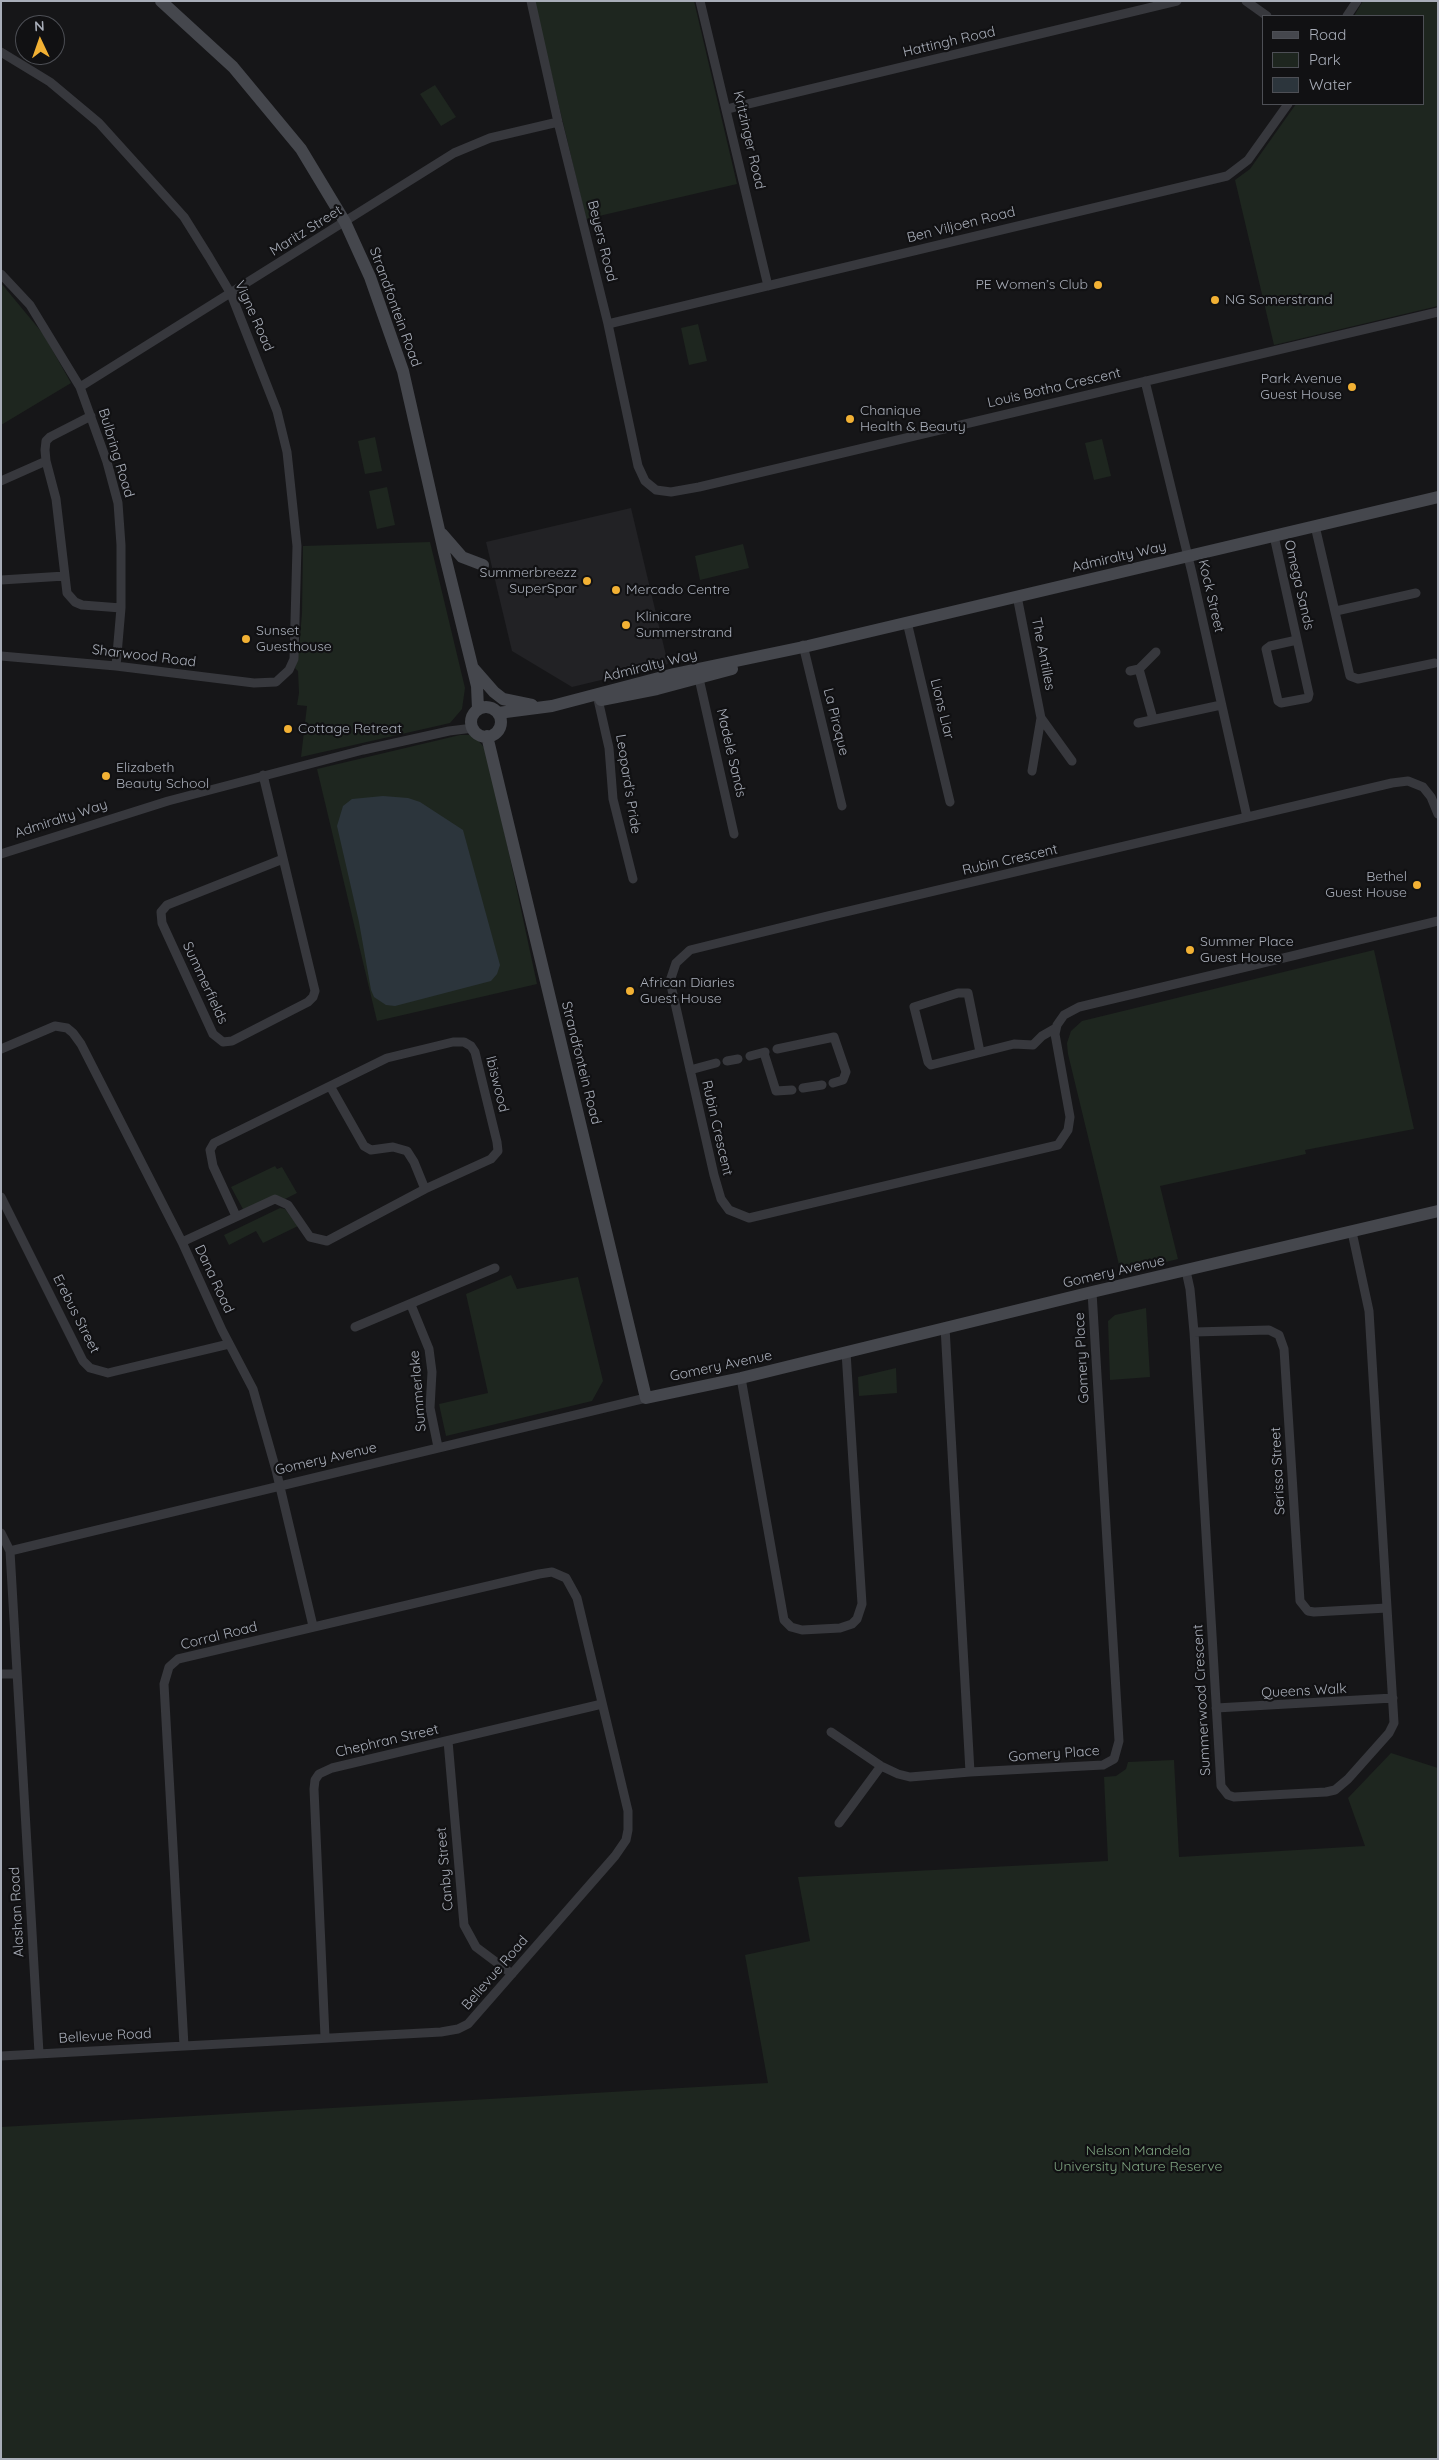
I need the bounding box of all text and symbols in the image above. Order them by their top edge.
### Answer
north arrow [15,15,65,65]
legend [1262,15,1424,105]
text: N [34,17,45,35]
street label: Hattingh Road [901,23,997,61]
text: Road [1309,25,1346,44]
text: Park [1309,50,1341,69]
text: Water [1309,75,1352,94]
street label: Kritzinger Road [730,89,768,191]
street label: Beyers Road [584,199,620,283]
street label: Maritz Street [267,202,345,260]
street label: Ben Viljoen Road [905,203,1017,247]
street label: Strandfontein Road [366,245,424,369]
place label: PE Women’s Club [975,277,1088,293]
street label: Vigne Road [231,278,277,354]
marker: PE Women’s Club [1092,279,1104,291]
place label: NG Somerstrand [1225,292,1333,308]
marker: NG Somerstrand [1209,294,1221,306]
street label: Louis Botha Crescent [986,364,1122,412]
place label: Park Avenue Guest House [1260,371,1342,404]
marker: Park Avenue Guest House [1346,381,1358,393]
place label: Chanique Health & Beauty [860,403,966,436]
street label: Bulbring Road [94,406,138,500]
marker: Chanique Health & Beauty [844,413,856,425]
street label: Admiralty Way [1070,538,1168,576]
street label: Omega Sands [1280,538,1318,632]
street label: Kock Street [1194,558,1228,634]
place label: Summerbreezz SuperSpar [480,565,577,598]
marker: Summerbreezz SuperSpar [581,575,593,587]
place label: Mercado Centre [626,582,730,598]
marker: Mercado Centre [610,584,622,596]
place label: Klinicare Summerstrand [636,609,732,642]
street label: The Antilles [1028,616,1058,692]
marker: Klinicare Summerstrand [620,619,632,631]
place label: Sunset Guesthouse [256,623,332,656]
marker: Sunset Guesthouse [240,633,252,645]
street label: Sharwood Road [91,641,197,671]
street label: Admiralty Way [601,646,699,686]
street label: Lions Liar [926,677,958,741]
street label: La Piroque [820,686,852,758]
street label: Madelé Sands [713,707,749,799]
place label: Cottage Retreat [298,721,402,737]
marker: Cottage Retreat [282,723,294,735]
street label: Leopard’s Pride [612,733,644,835]
place label: Elizabeth Beauty School [116,760,209,792]
marker: Elizabeth Beauty School [100,770,112,782]
street label: Admiralty Way [12,796,110,842]
street label: Rubin Crescent [961,841,1059,879]
place label: Bethel Guest House [1325,869,1407,902]
marker: Bethel Guest House [1411,879,1423,891]
place label: Summer Place Guest House [1200,934,1294,966]
street label: Summerfields [179,939,231,1027]
marker: Summer Place Guest House [1184,944,1196,956]
place label: African Diaries Guest House [640,975,735,1008]
marker: African Diaries Guest House [624,985,636,997]
street label: Strandfontein Road [558,1000,604,1126]
street label: Ibiswood [482,1054,512,1114]
street label: Rubin Crescent [698,1079,736,1177]
street label: Dana Road [191,1242,237,1316]
street label: Gomery Avenue [1061,1252,1167,1292]
street label: Erebus Street [49,1272,103,1356]
street label: Gomery Place [1071,1312,1093,1404]
street label: Gomery Avenue [668,1347,774,1385]
street label: Summerlake [406,1350,430,1432]
street label: Serissa Street [1267,1427,1289,1515]
street label: Gomery Avenue [273,1439,379,1479]
street label: Corral Road [179,1618,259,1654]
street label: Summerwood Crescent [1190,1624,1214,1776]
street label: Queens Walk [1261,1680,1347,1702]
street label: Chephran Street [334,1721,440,1761]
street label: Gomery Place [1008,1742,1100,1766]
street label: Canby Street [433,1826,457,1912]
street label: Alashan Road [6,1866,28,1958]
street label: Bellevue Road [458,1932,532,2014]
street label: Bellevue Road [58,2025,152,2047]
park label: Nelson Mandela University Nature Reserve [1053,2143,1223,2176]

